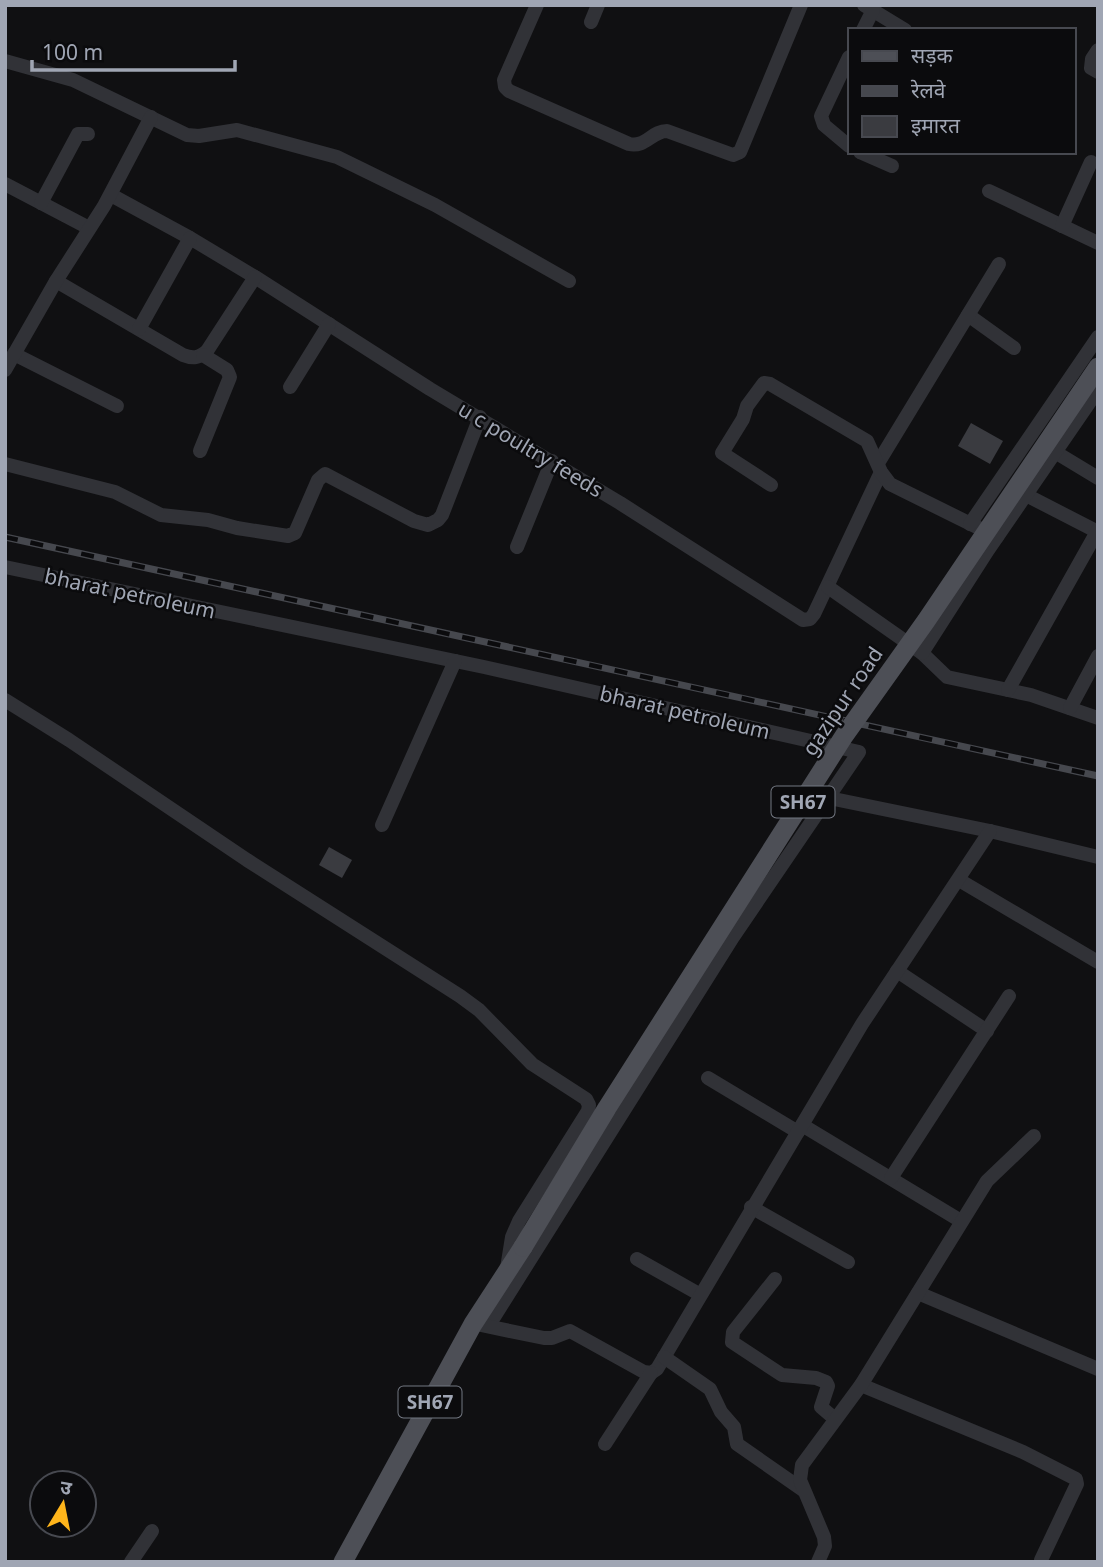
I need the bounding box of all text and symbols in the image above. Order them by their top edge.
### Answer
scale bar [32,28,234,72]
legend [848,28,1075,154]
text: 100 m [42,38,103,66]
text: सड़क [911,41,953,69]
text: रेलवे [910,76,946,104]
text: इमारत [911,111,961,139]
street label: u c poultry feeds [453,395,609,503]
street label: bharat petroleum [42,561,218,625]
street label: gazipur road [795,641,889,761]
street label: bharat petroleum [597,679,773,745]
road number: SH67 [772,786,834,818]
road number: SH67 [398,1386,462,1418]
north arrow [28,1469,98,1539]
text: उ [58,1473,75,1501]

